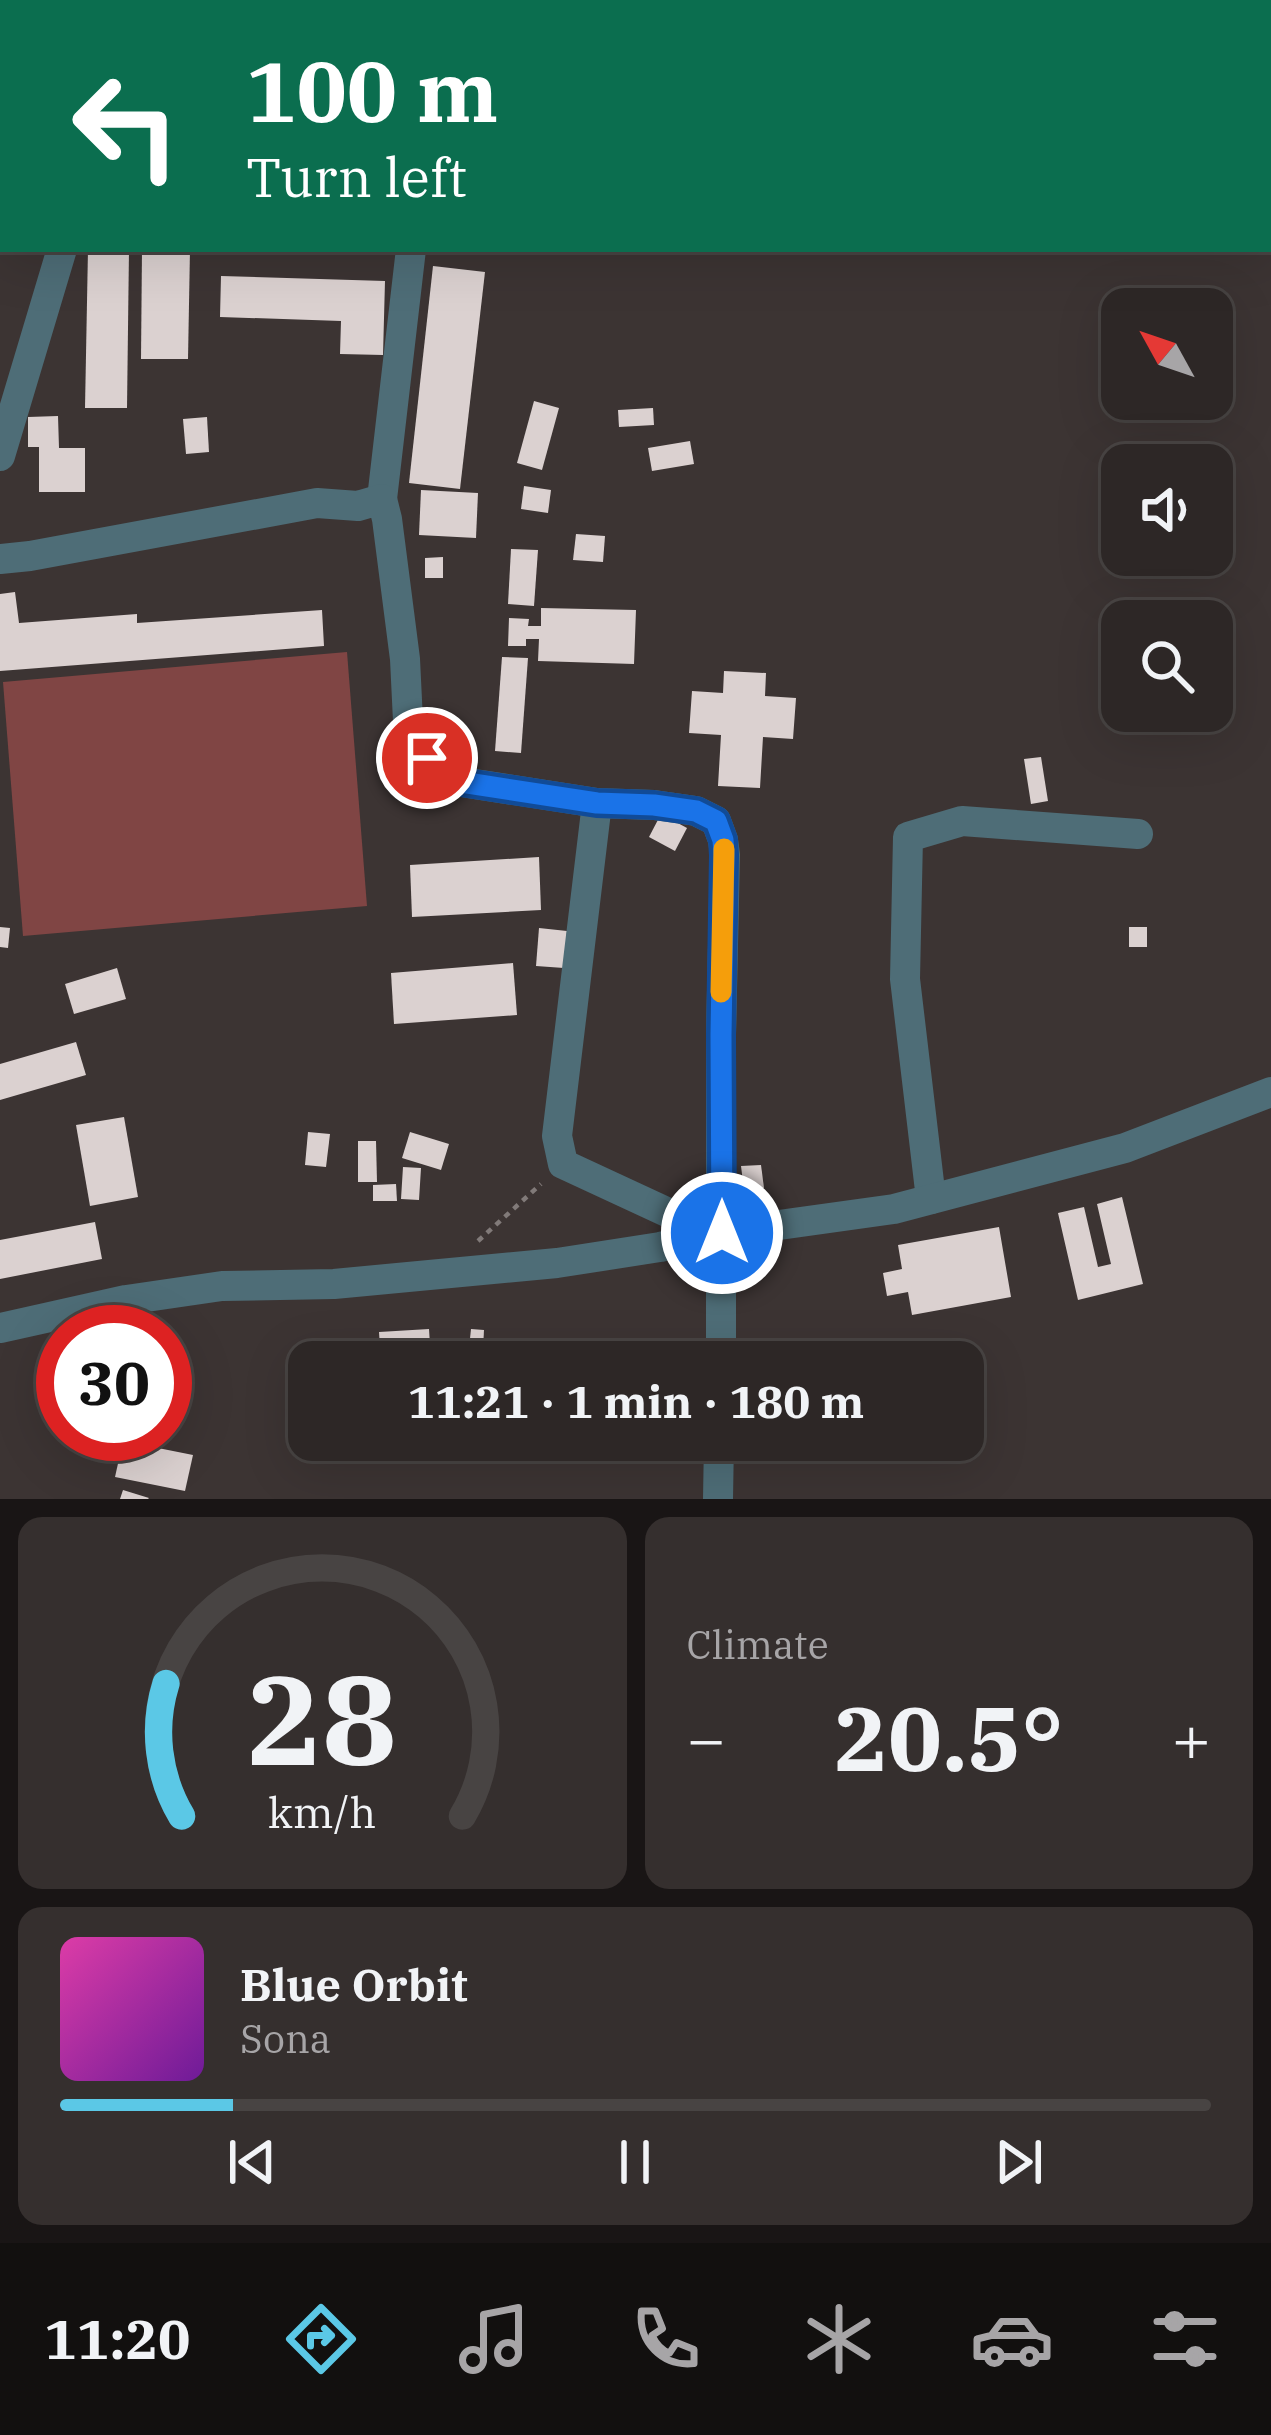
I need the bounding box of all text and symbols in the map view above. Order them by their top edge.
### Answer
text: 100 m [246,36,498,145]
icon: left [48,48,204,204]
text: Turn left [246,142,467,212]
north arrow [1101,288,1233,420]
map controls [1101,288,1233,732]
button: sound [1101,444,1233,576]
button: search [1101,600,1233,732]
pin [376,707,478,809]
icon: arrive [394,725,460,791]
position arrow [659,1170,785,1296]
speed limit sign: 30 [36,1305,192,1461]
text: 11:21 · 1 min · 180 m [408,1372,864,1430]
text: Climate [687,1619,829,1670]
text: 28 [247,1637,397,1799]
text: 20.5° [834,1679,1064,1796]
text: − [687,1695,726,1781]
text: + [1171,1695,1211,1781]
text: km/h [268,1784,376,1840]
text: Blue Orbit [240,1955,468,2013]
text: Sona [240,2013,331,2064]
icon: previous [219,2129,285,2195]
icon: pause [602,2129,668,2195]
icon: next [986,2129,1052,2195]
icon: directions [279,2297,363,2381]
icon: music [452,2297,536,2381]
icon: phone [624,2297,708,2381]
icon: climate [797,2297,881,2381]
icon: car [970,2297,1054,2381]
icon: filters [1143,2297,1227,2381]
text: 11:20 [44,2304,190,2374]

